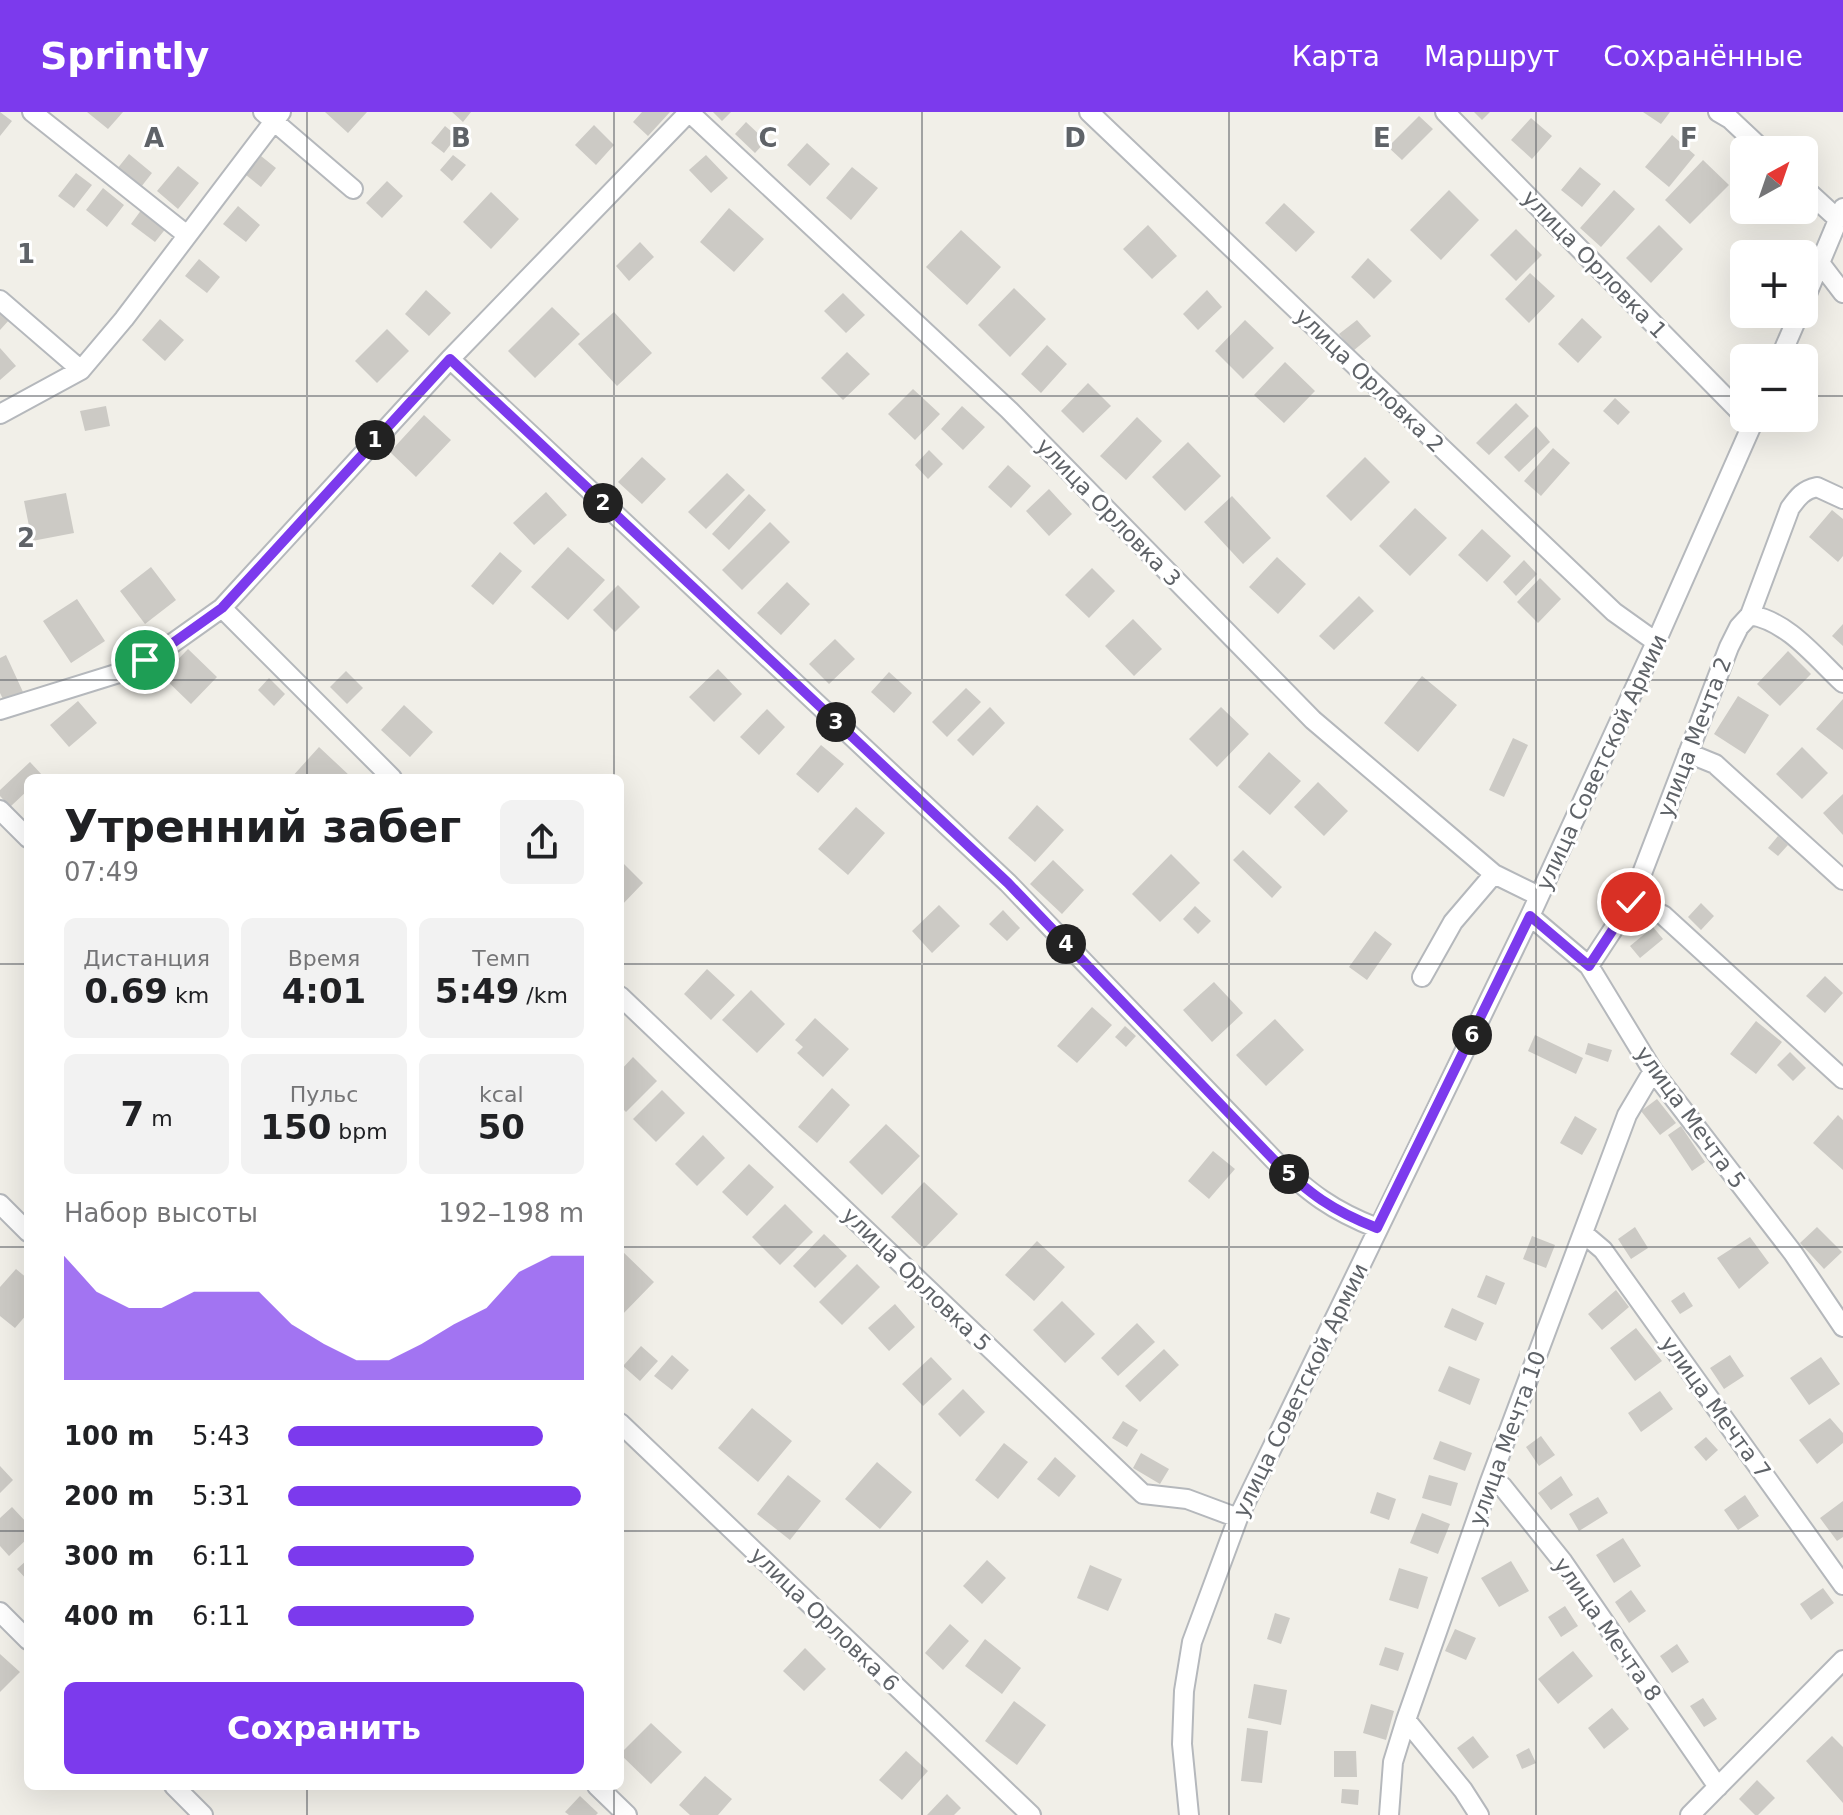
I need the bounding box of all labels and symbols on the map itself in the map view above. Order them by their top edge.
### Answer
text: A [144,123,164,153]
text: B [451,123,471,153]
text: C [758,123,778,153]
text: D [1064,123,1086,153]
text: E [1373,123,1391,153]
text: F [1680,123,1698,153]
north arrow [1730,136,1818,224]
street label: улица Орловка 1 [1517,185,1672,344]
text: 1 [17,239,35,269]
street label: улица Орловка 2 [1290,303,1449,458]
pin: 1 [355,420,395,460]
street label: улица Орловка 3 [1031,433,1186,592]
pin: 2 [583,483,623,523]
text: 2 [17,523,35,553]
pin [111,626,179,694]
street label: улица Советской Армии [1531,630,1672,894]
street label: улица Мечта 2 [1652,654,1737,821]
pin: 3 [816,702,856,742]
pin [1597,868,1665,936]
pin: 4 [1046,924,1086,964]
pin: 6 [1452,1015,1492,1055]
street label: улица Мечта 5 [1631,1041,1751,1193]
pin: 5 [1269,1154,1309,1194]
street label: улица Орловка 5 [837,1202,996,1357]
street label: улица Советской Армии [1228,1259,1373,1521]
street label: улица Мечта 7 [1656,1331,1776,1483]
street label: улица Мечта 10 [1464,1348,1551,1529]
street label: улица Орловка 6 [745,1542,904,1697]
street label: улица Мечта 8 [1549,1553,1666,1706]

